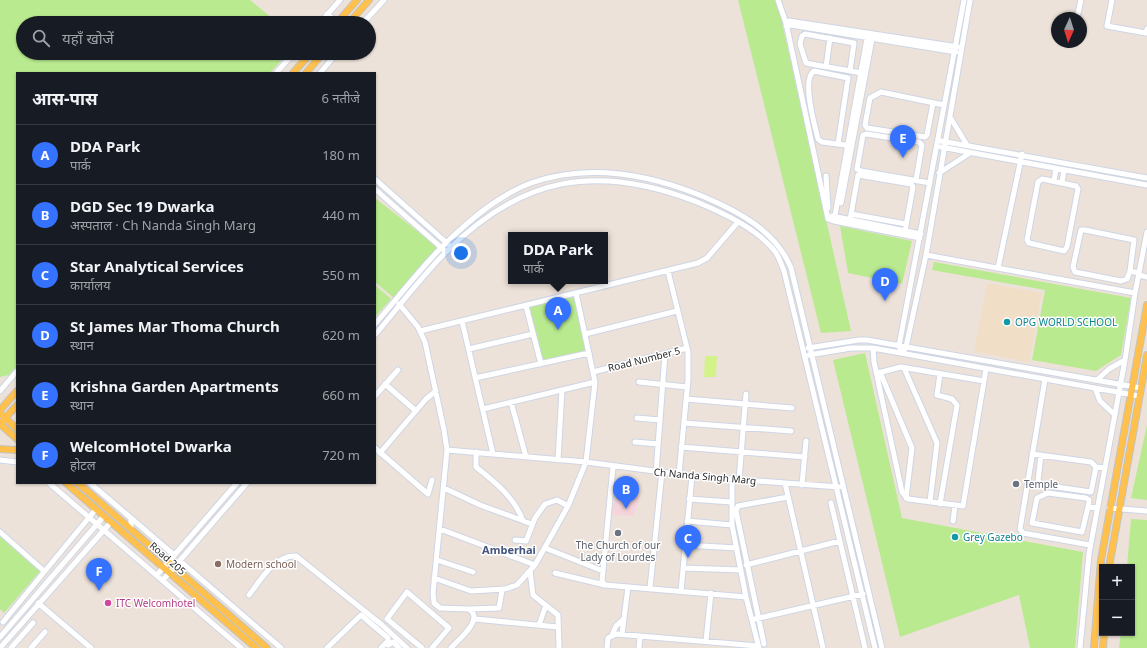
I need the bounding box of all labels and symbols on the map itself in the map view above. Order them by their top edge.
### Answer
north arrow [1051,12,1087,48]
pin: E [890,125,916,158]
your location [451,243,471,263]
pin: D [872,268,898,301]
pin: A [545,297,571,330]
place label: OPG WORLD SCHOOL [1015,315,1117,329]
marker: OPG WORLD SCHOOL [1002,317,1012,327]
street label: Road Number 5 [606,343,682,375]
street label: Ch Nanda Singh Marg [653,465,757,487]
pin: B [613,476,639,509]
place label: Temple [1024,477,1059,491]
marker: Temple [1011,479,1021,489]
pin: C [675,525,701,558]
marker: The Church of our Lady of Lourdes [613,528,623,538]
place label: Grey Gazebo [963,530,1023,544]
marker: Grey Gazebo [950,532,960,542]
street label: Road 205 [147,538,189,578]
place label: The Church of our Lady of Lourdes [576,538,660,564]
district label: Amberhai [482,542,536,557]
place label: Modern school [226,557,296,571]
pin: F [86,558,112,591]
marker: Modern school [213,559,223,569]
place label: ITC Welcomhotel [116,596,195,610]
marker: ITC Welcomhotel [103,598,113,608]

